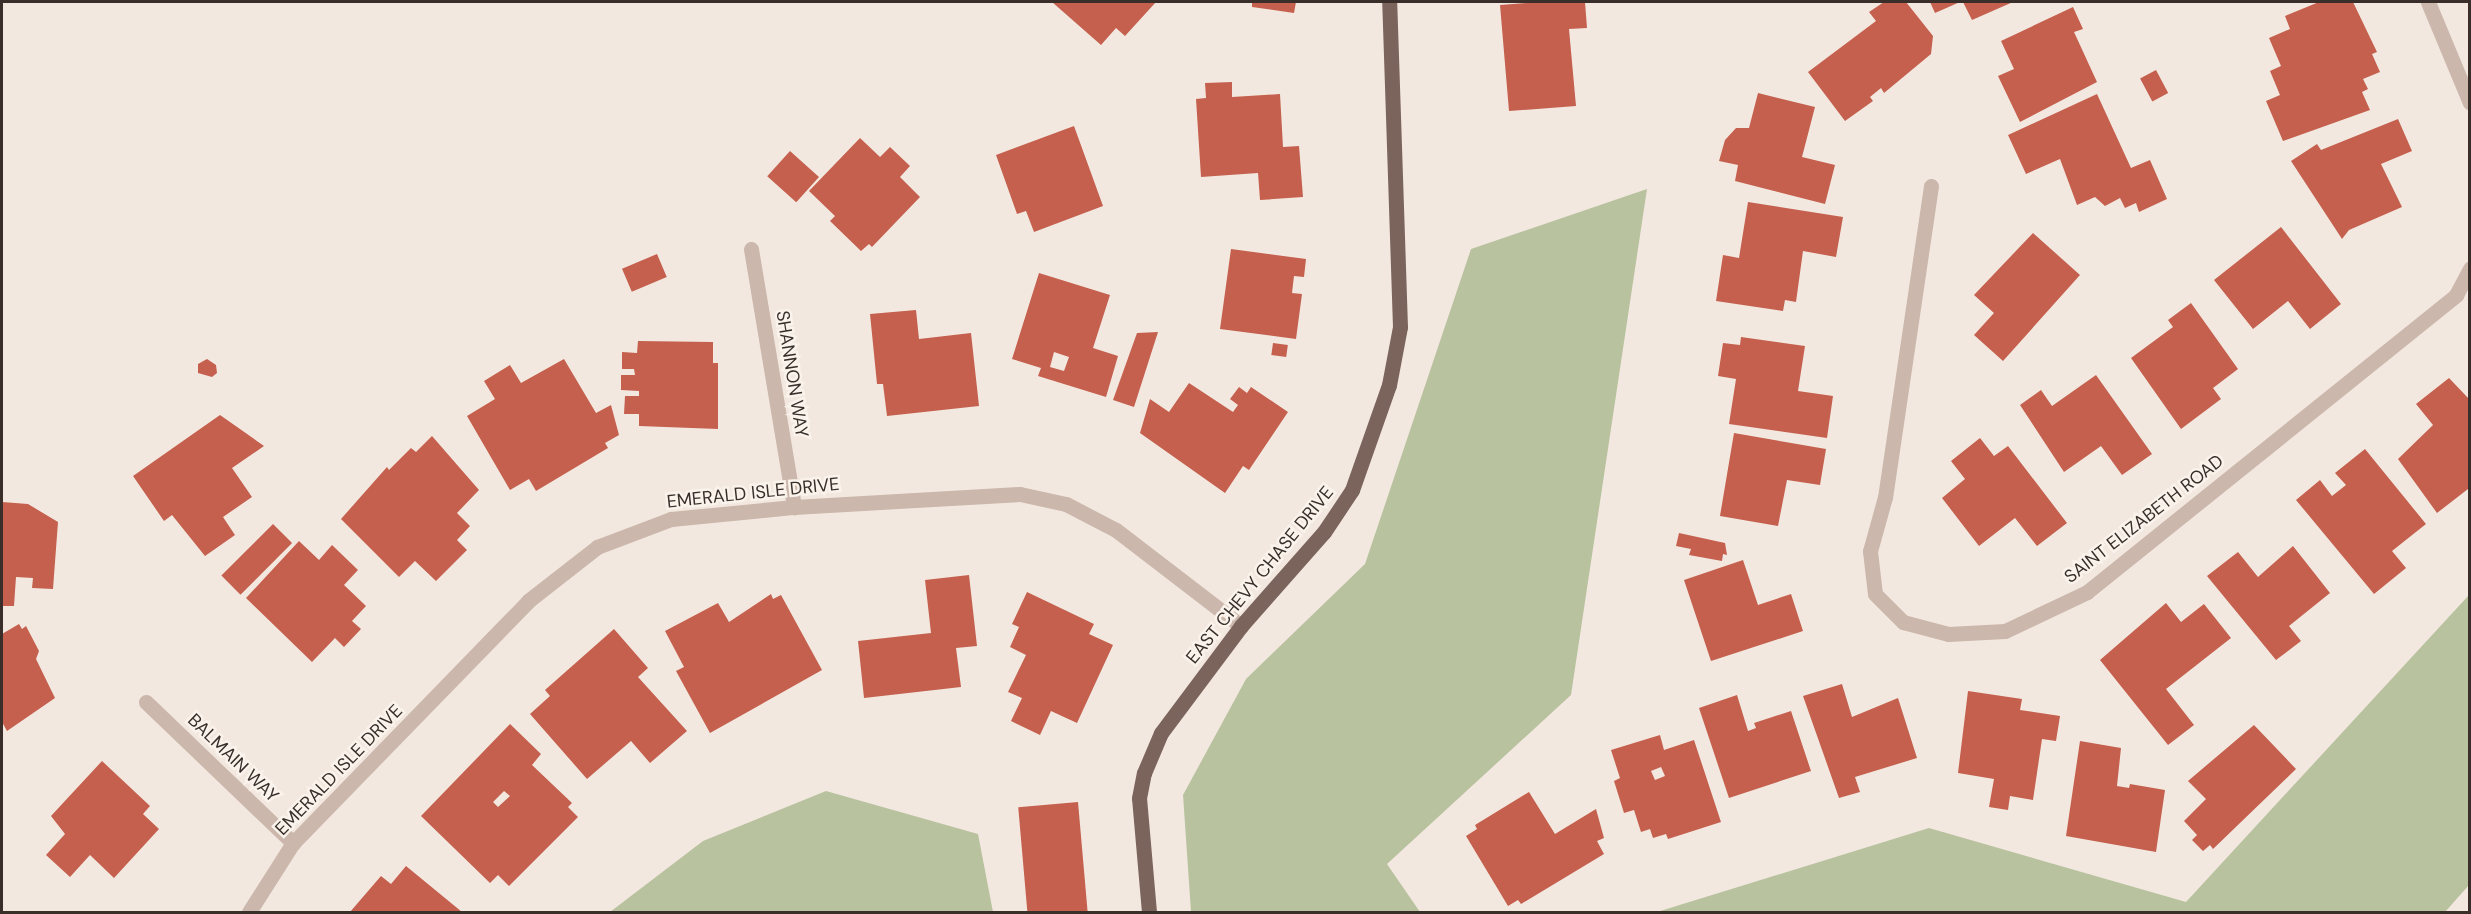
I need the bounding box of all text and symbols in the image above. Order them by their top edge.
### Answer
street label: SHANNON WAY [771,309,813,439]
street label: SAINT ELIZABETH ROAD [2060,450,2228,588]
street label: EMERALD ISLE DRIVE [666,473,840,513]
street label: EAST CHEVY CHASE DRIVE [1182,482,1338,668]
street label: EMERALD ISLE DRIVE [271,700,407,840]
street label: BALMAIN WAY [183,709,283,807]

